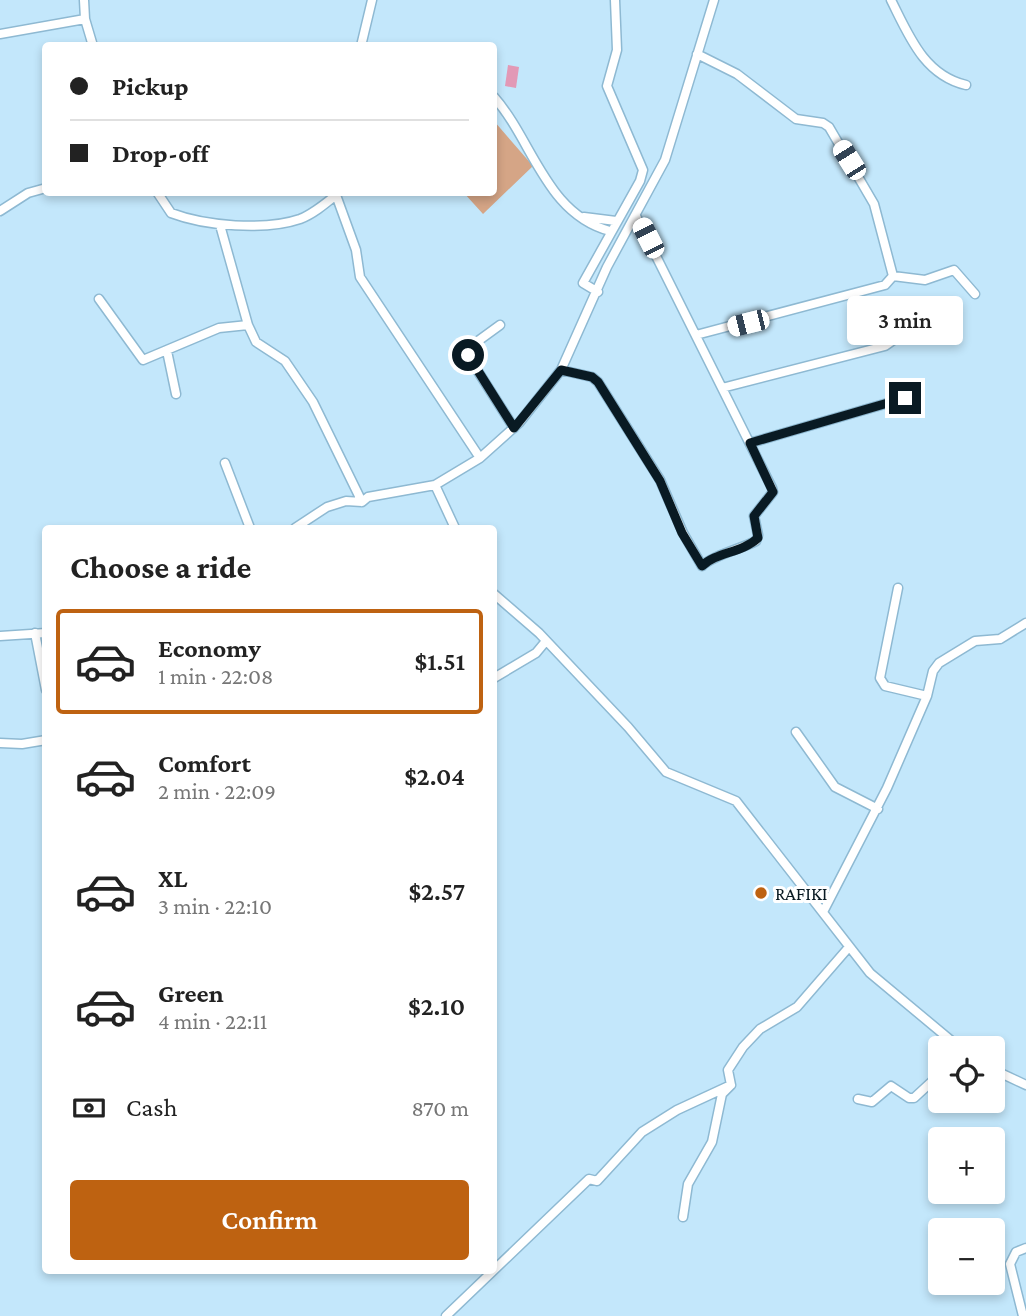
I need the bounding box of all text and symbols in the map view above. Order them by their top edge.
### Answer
text: Pickup [112,72,189,101]
car [829,137,870,183]
text: Drop-off [112,139,209,168]
car [630,215,667,261]
callout: 3 min [847,296,963,346]
text: 3 min [878,307,932,333]
car [726,308,771,338]
route start [452,339,484,371]
route end [889,382,921,414]
text: Choose a ride [70,549,251,585]
icon: car [74,630,137,693]
text: Economy [158,634,261,663]
text: $1.51 [415,647,465,676]
text: 1 min · 22:08 [158,663,273,689]
icon: car [74,745,137,808]
text: Comfort [158,749,251,778]
text: $2.04 [404,762,465,791]
text: 2 min · 22:09 [158,778,276,804]
icon: car [74,860,137,923]
text: XL [158,864,187,893]
text: $2.57 [409,877,465,906]
place label: RAFIKI [775,883,828,904]
marker: RAFIKI [753,885,769,901]
text: 3 min · 22:10 [158,893,272,919]
icon: car [74,975,137,1038]
text: Green [158,979,224,1008]
text: $2.10 [408,992,465,1021]
text: 4 min · 22:11 [158,1008,267,1034]
map controls [928,1036,1005,1295]
button: locate [928,1036,1005,1113]
icon: cash [70,1089,108,1127]
text: Cash [126,1093,177,1122]
text: 870 m [412,1095,469,1121]
button: + [928,1127,1005,1204]
button: Confirm [70,1180,469,1260]
button: − [928,1218,1005,1295]

